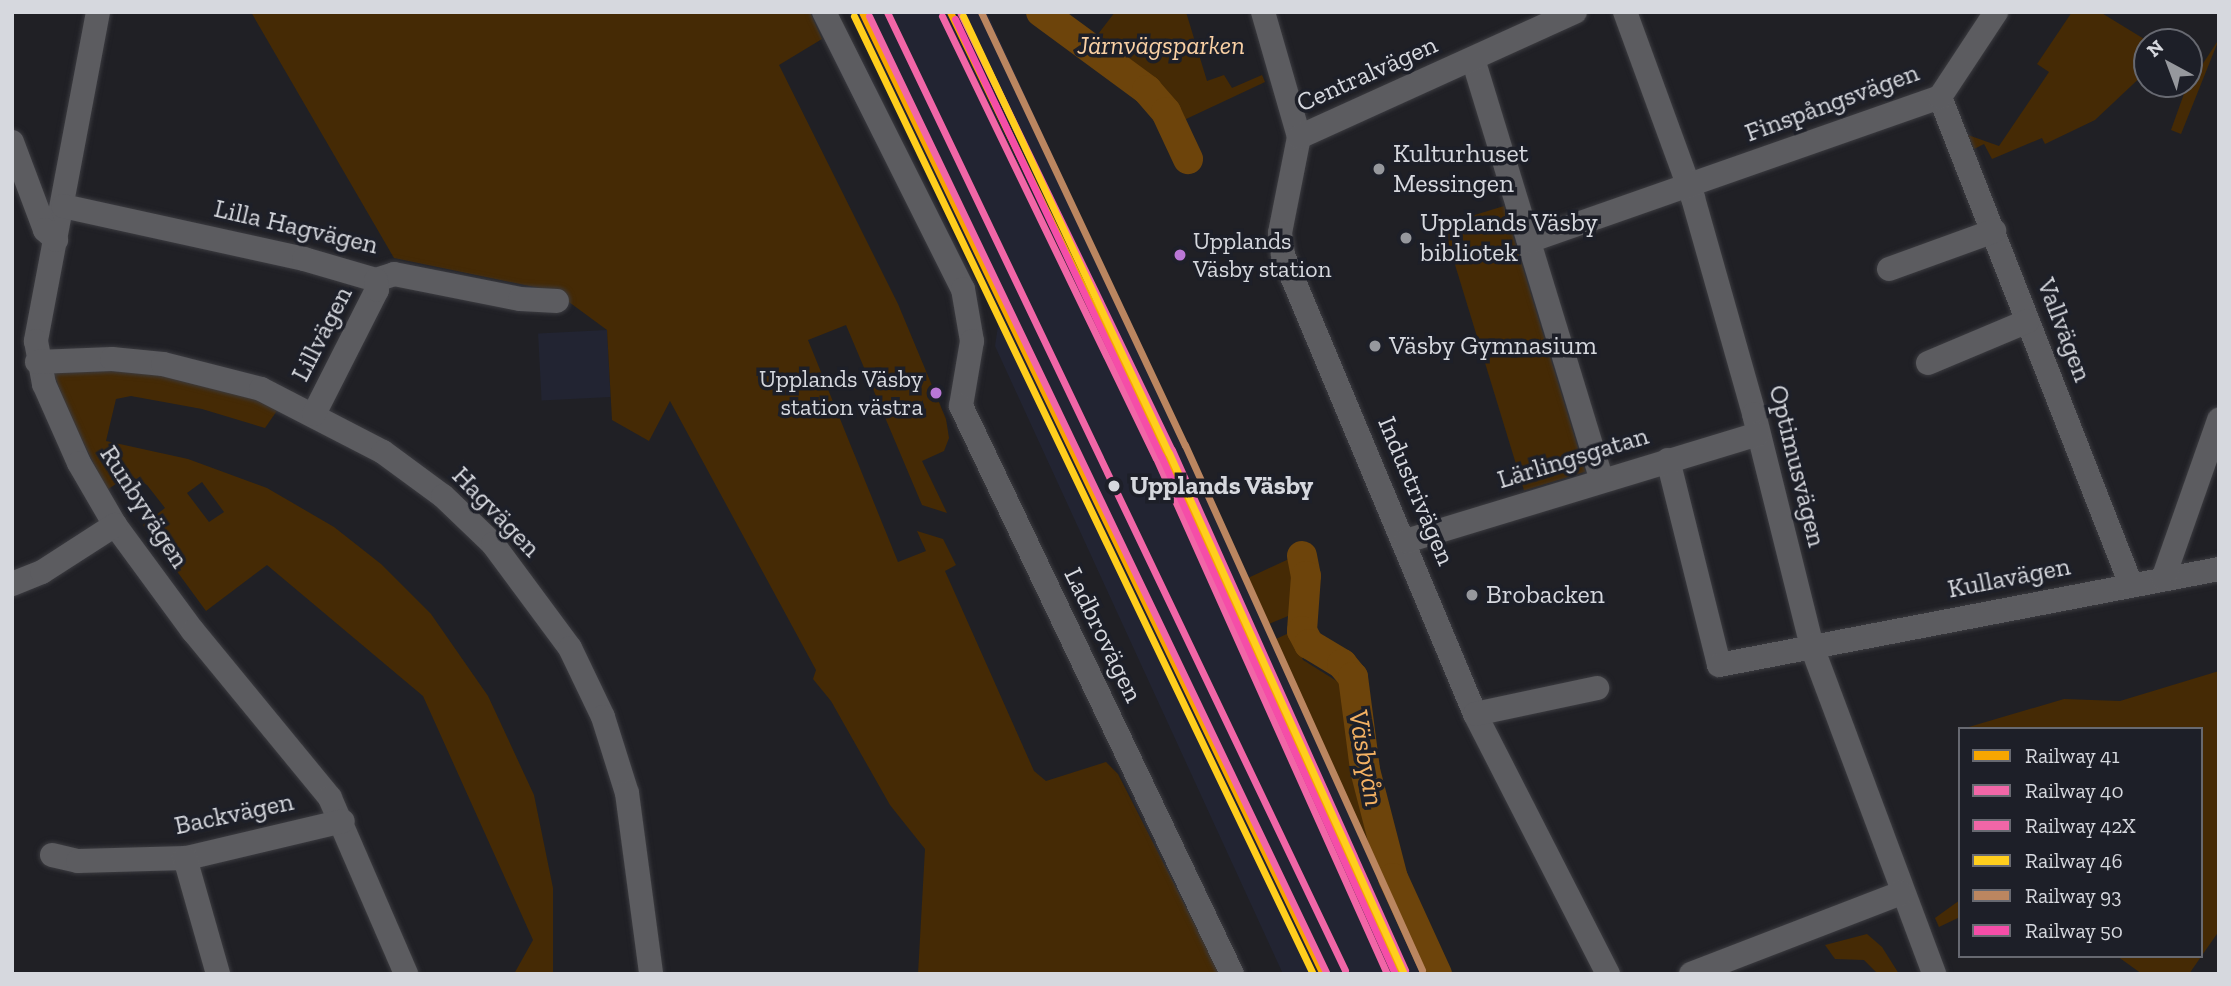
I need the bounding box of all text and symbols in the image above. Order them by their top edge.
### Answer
north arrow [2133,28,2203,98]
street label: Centralvägen [1292,29,1442,119]
park label: Järnvägsparken [1077,30,1245,62]
text: N [2142,35,2168,62]
street label: Finspångsvägen [1741,57,1923,149]
place label: Kulturhuset Messingen [1393,138,1528,200]
marker: Kulturhuset Messingen [1371,161,1387,177]
street label: Lilla Hagvägen [211,193,381,261]
place label: Upplands Väsby bibliotek [1420,207,1599,268]
place label: Upplands Väsby station [1193,227,1332,283]
marker: Upplands Väsby bibliotek [1398,230,1414,246]
marker: Upplands Väsby station [1173,248,1187,262]
street label: Vallvägen [2030,274,2098,386]
street label: Lillvägen [285,281,359,387]
place label: Väsby Gymnasium [1389,330,1598,362]
marker: Väsby Gymnasium [1367,338,1383,354]
place label: Upplands Väsby station västra [758,365,923,421]
street label: Optimusvägen [1762,382,1832,550]
marker: Upplands Väsby station västra [929,386,943,400]
street label: Industrivägen [1371,412,1461,570]
street label: Lärlingsgatan [1494,420,1652,496]
street label: Runbyvägen [93,440,195,574]
street label: Hagvägen [445,460,547,564]
place label: Upplands Väsby [1130,470,1314,502]
marker: Upplands Väsby [1104,476,1124,496]
street label: Kullavägen [1945,551,2073,605]
street label: Ladbrovägen [1057,563,1149,707]
place label: Brobacken [1486,579,1605,611]
marker: Brobacken [1464,587,1480,603]
water label: Väsbyån [1341,707,1391,809]
legend [1958,727,2203,958]
text: Railway 41 [2025,743,2120,768]
text: Railway 40 [2025,778,2124,803]
street label: Backvägen [172,786,296,842]
text: Railway 42X [2025,813,2136,838]
text: Railway 46 [2025,848,2123,873]
text: Railway 93 [2025,883,2122,908]
text: Railway 50 [2025,918,2123,943]

